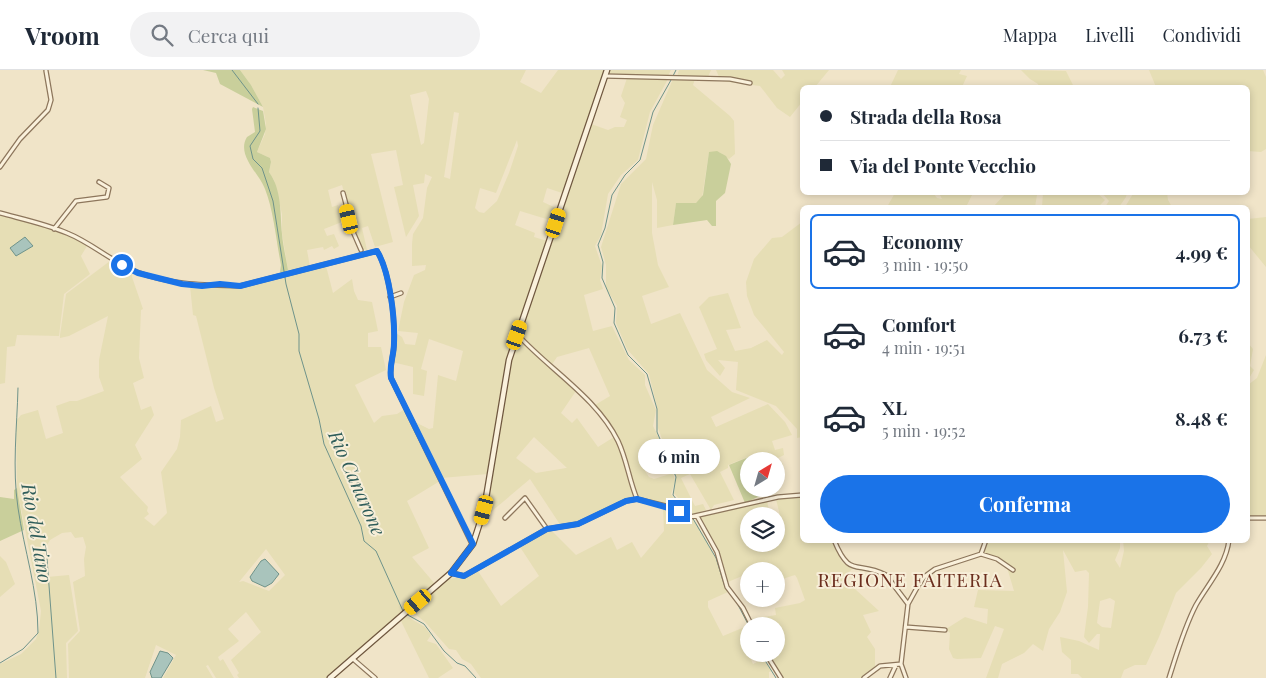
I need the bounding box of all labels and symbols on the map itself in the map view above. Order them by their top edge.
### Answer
car [338,203,359,235]
car [544,206,567,240]
route start [111,254,133,276]
car [505,318,528,352]
water label: Rio Canarone [323,425,393,539]
callout: 6 min [638,438,720,474]
north arrow [740,452,785,498]
water label: Rio del Tano [16,480,60,585]
car [472,494,495,526]
route end [668,500,690,522]
district label: REGIONE FAITERIA [817,566,1003,592]
car [401,587,434,617]

